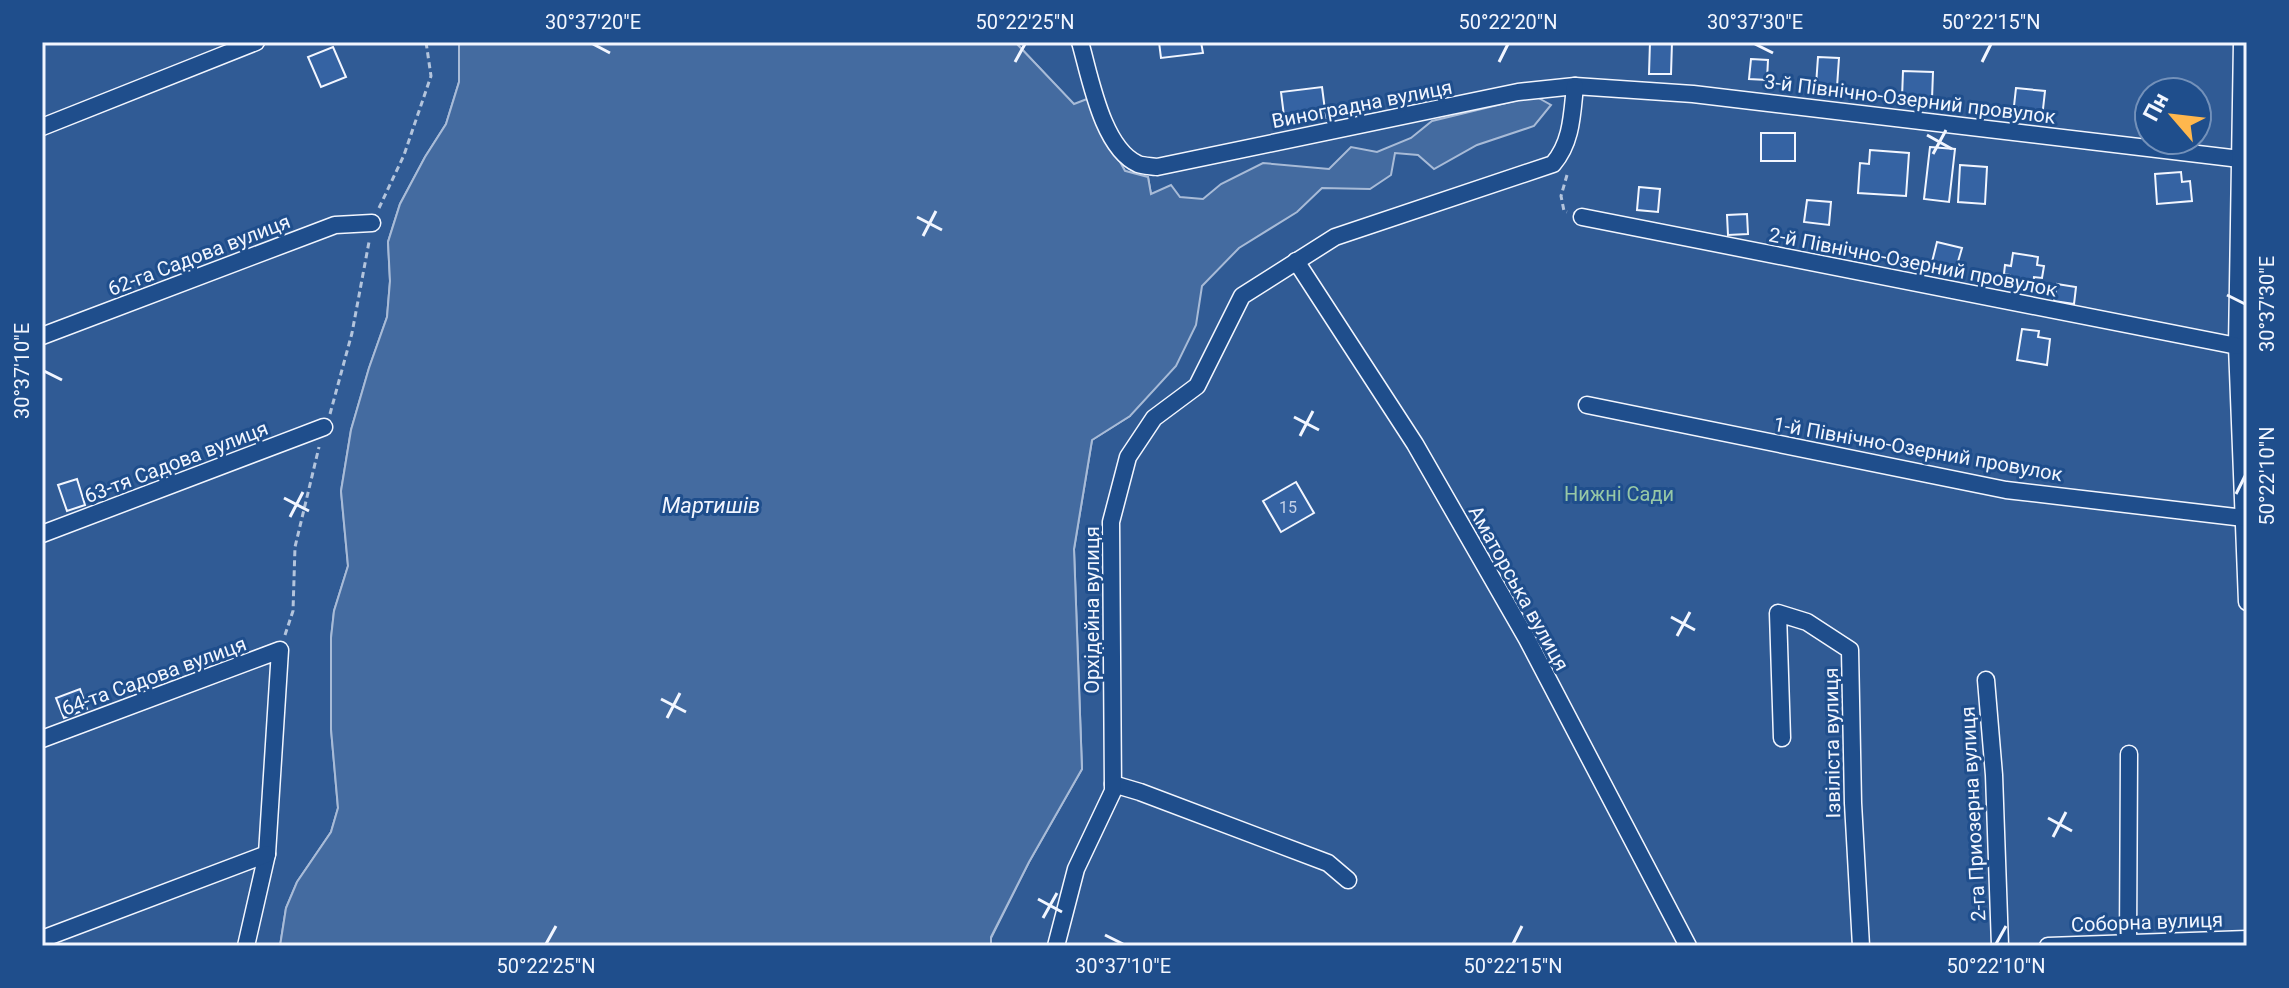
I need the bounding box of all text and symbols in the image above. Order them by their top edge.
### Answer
text: 30°37'20"E [545,10,641,34]
text: 50°22'25"N [975,10,1075,34]
text: 50°22'20"N [1458,10,1558,34]
text: 30°37'30"E [1707,10,1803,34]
text: 50°22'15"N [1941,10,2041,34]
street label: 3-й Північно-Озерний провулок [1763,69,2057,129]
street label: Виноградна вулиця [1270,75,1454,133]
north arrow [2133,76,2213,156]
text: Пн [2138,89,2173,125]
street label: 62-га Садова вулиця [104,209,294,301]
street label: 2-й Північно-Озерний провулок [1767,222,2059,302]
text: 30°37'30"E [2255,256,2279,352]
text: 30°37'10"E [10,323,34,419]
street label: 1-й Північно-Озерний провулок [1772,412,2065,486]
street label: 63-тя Садова вулиця [81,416,271,508]
text: 50°22'10"N [2255,426,2279,526]
park label: Нижні Сади [1564,482,1674,506]
water label: Мартишів [662,493,760,518]
house number: 15 [1279,498,1297,517]
street label: Аматорська вулиця [1464,501,1574,675]
street label: Орхідейна вулиця [1080,526,1104,694]
street label: 64-та Садова вулиця [59,631,249,721]
street label: Ізвіліста вулиця [1819,668,1845,818]
street label: 2-га Приозерна вулиця [1955,706,1991,922]
street label: Соборна вулиця [2071,907,2223,937]
text: 50°22'25"N [496,954,596,978]
text: 30°37'10"E [1075,954,1171,978]
text: 50°22'15"N [1463,954,1563,978]
text: 50°22'10"N [1946,954,2046,978]

